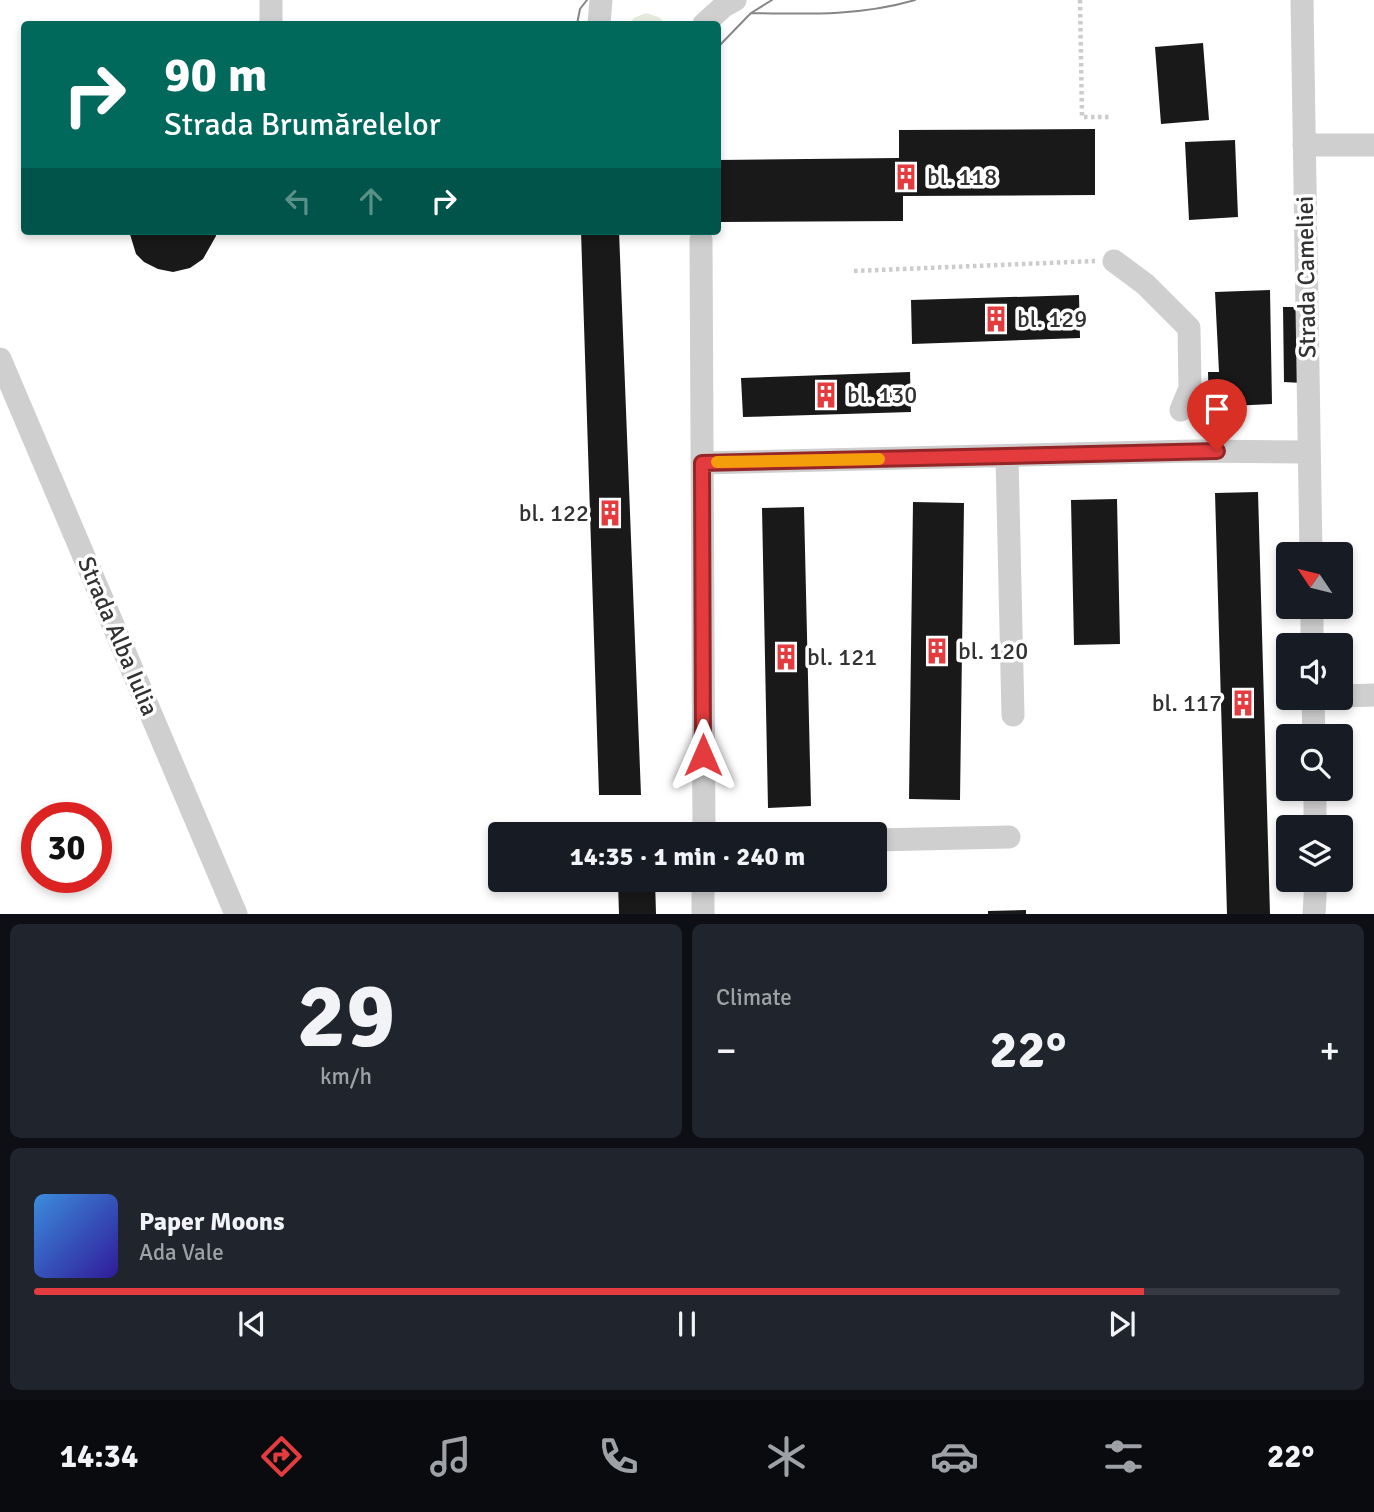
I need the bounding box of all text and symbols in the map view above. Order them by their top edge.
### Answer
text: 90 m [164,45,267,105]
icon: right [49,49,140,140]
text: Strada Brumărelelor [164,105,441,144]
building icon: bl. 118 [891,162,921,192]
place label: bl. 118 [927,162,997,192]
icon: left [279,182,317,220]
icon: ahead [352,182,390,220]
icon: right [425,182,463,220]
street label: Strada Cameliei [1290,196,1322,358]
building icon: bl. 129 [981,304,1011,334]
place label: bl. 129 [1017,304,1087,334]
pin [1187,379,1247,451]
building icon: bl. 130 [811,380,841,410]
place label: bl. 130 [847,380,917,410]
icon: arrive [1198,390,1236,428]
place label: bl. 122 [519,498,589,528]
building icon: bl. 122 [595,498,625,528]
north arrow [1276,542,1353,620]
map controls [1276,542,1353,892]
street label: Strada Alba Iulia [71,552,165,720]
button: sound [1276,633,1353,710]
building icon: bl. 120 [922,636,952,666]
place label: bl. 120 [958,636,1028,666]
building icon: bl. 121 [771,642,801,672]
place label: bl. 121 [807,642,877,672]
place label: bl. 117 [1152,688,1222,718]
building icon: bl. 117 [1228,688,1258,718]
position arrow [666,718,740,792]
button: search [1276,724,1353,801]
speed limit sign: 30 [21,802,112,893]
button: layers [1276,815,1353,892]
text: 14:35 · 1 min · 240 m [570,841,805,873]
text: 29 [297,960,395,1073]
text: Climate [716,983,792,1012]
text: 22° [990,1018,1066,1082]
text: − [716,1027,737,1074]
text: + [1319,1027,1340,1074]
text: km/h [320,1062,372,1091]
text: Paper Moons [139,1206,285,1238]
text: Ada Vale [139,1238,224,1267]
icon: previous [233,1305,271,1343]
icon: pause [668,1305,706,1343]
icon: next [1103,1305,1141,1343]
icon: directions [257,1432,306,1481]
icon: music [426,1432,475,1481]
icon: phone [594,1432,643,1481]
icon: climate [762,1432,811,1481]
icon: car [930,1432,979,1481]
icon: filters [1099,1432,1148,1481]
text: 14:34 [60,1437,138,1476]
text: 22° [1267,1437,1314,1476]

